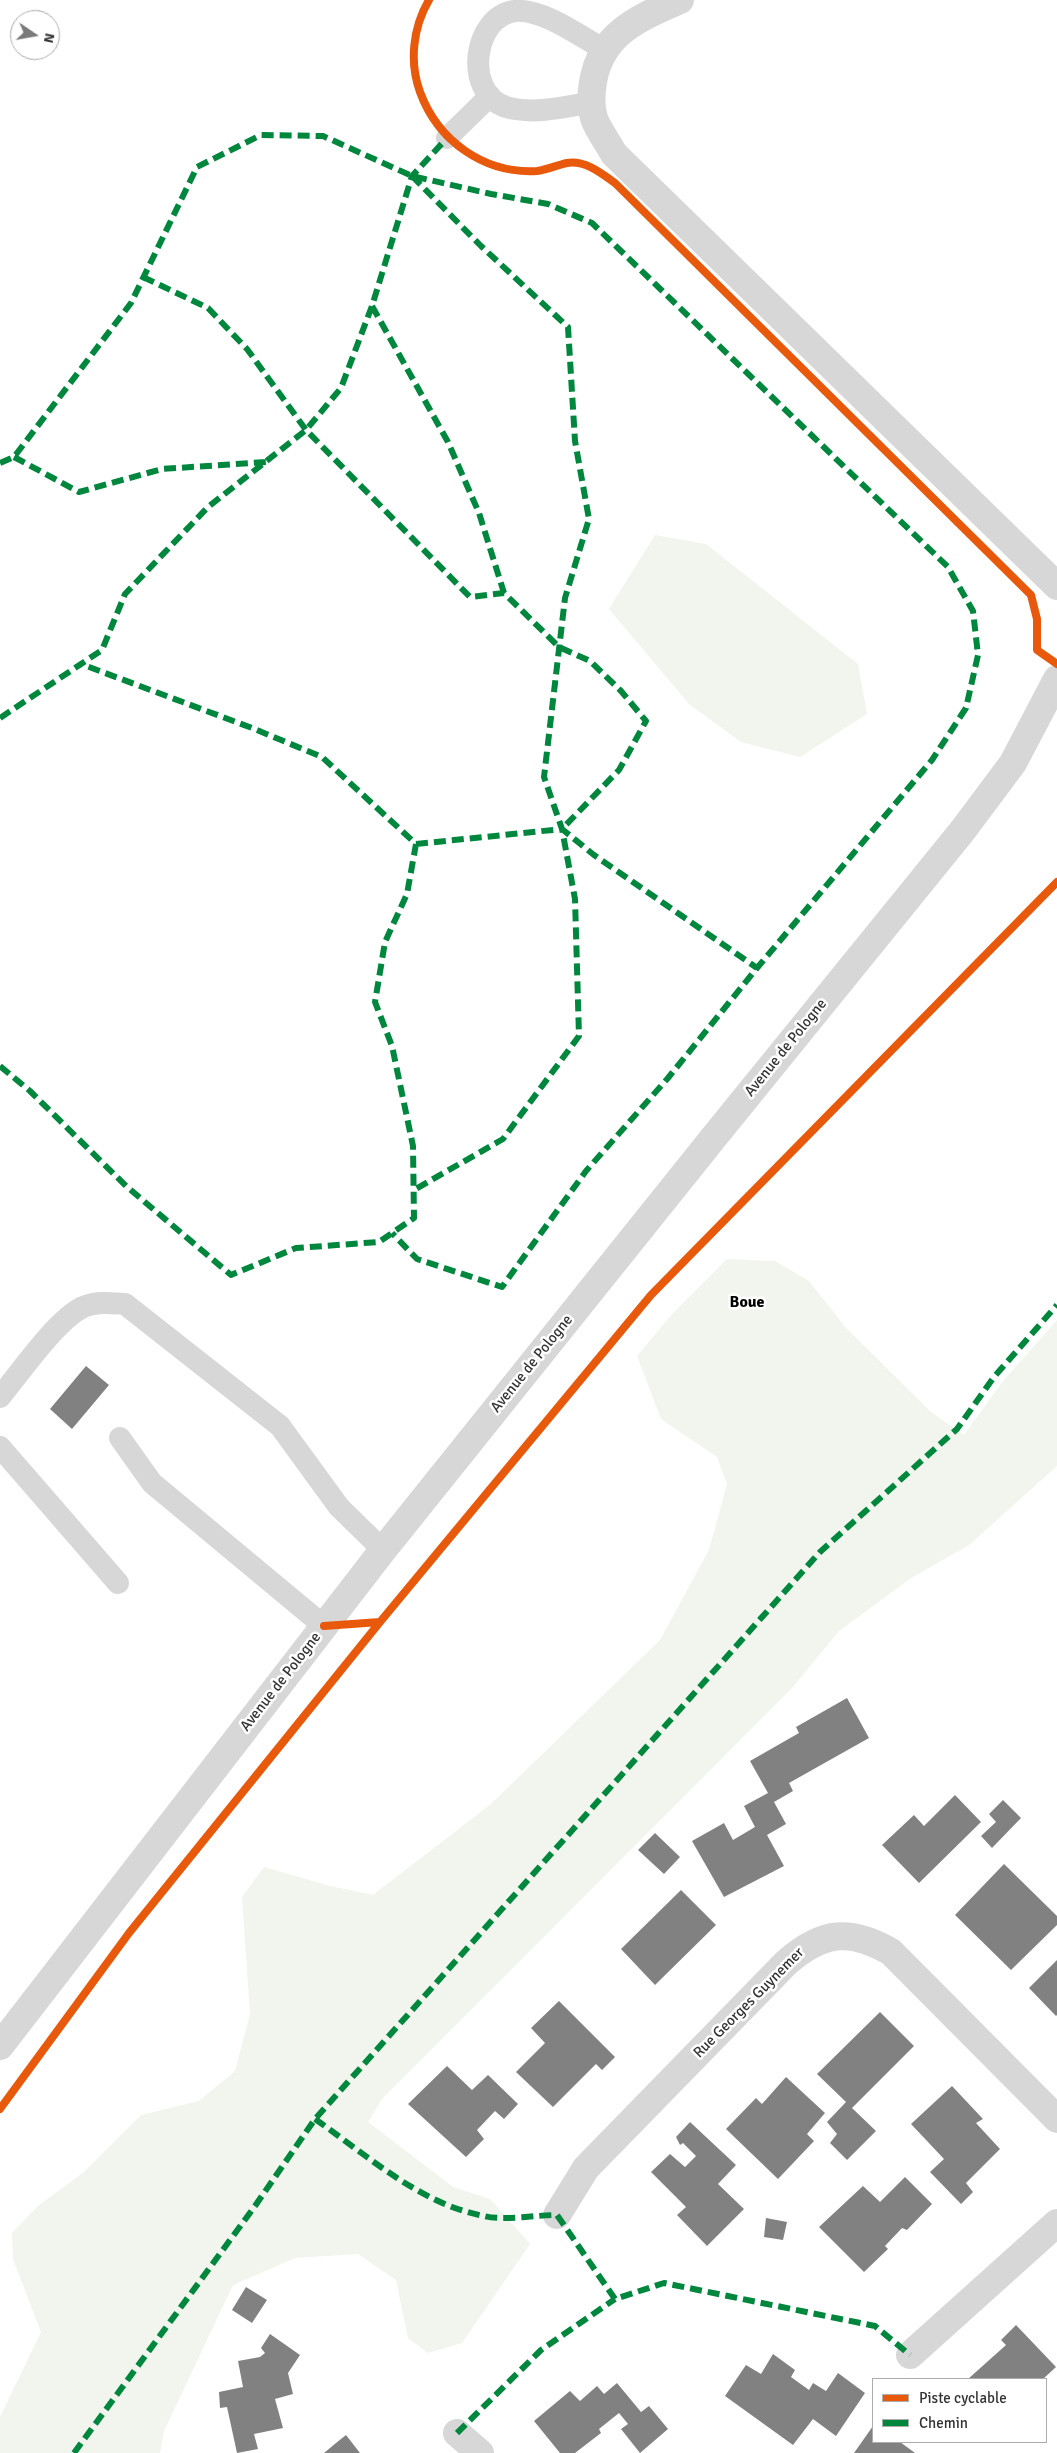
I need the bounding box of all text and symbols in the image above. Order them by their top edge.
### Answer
north arrow [10,10,60,60]
text: N [40,31,59,45]
street label: Avenue de Pologne [741,995,831,1101]
district label: Boue [730,1293,764,1313]
street label: Avenue de Pologne [487,1311,577,1417]
street label: Avenue de Pologne [237,1629,325,1735]
street label: Rue Georges Guynemer [690,1944,808,2062]
legend [872,2378,1047,2443]
text: Piste cyclable [919,2389,1007,2407]
text: Chemin [919,2414,968,2432]

